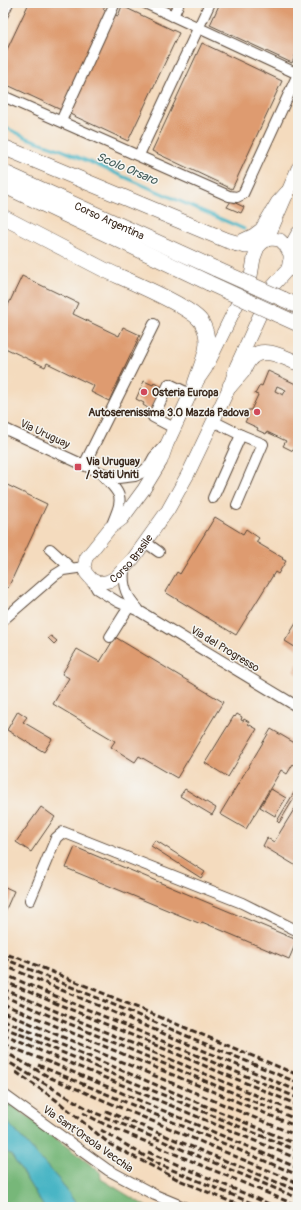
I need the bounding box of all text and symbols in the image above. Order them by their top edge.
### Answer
water label: Scolo Orsaro [94,149,161,189]
street label: Corso Argentina [72,199,147,242]
place label: Osteria Europa [152,386,218,399]
marker: Osteria Europa [139,387,149,397]
place label: Autoserenissima 3.0 Mazda Padova [88,406,249,419]
marker: Autoserenissima 3.0 Mazda Padova [252,407,262,417]
street label: Via Uruguay [18,417,72,451]
place label: Via Uruguay / Stati Uniti [86,455,140,481]
marker: Via Uruguay / Stati Uniti [73,462,83,472]
street label: Corso Brasile [107,531,156,586]
street label: Via del Progresso [188,623,262,675]
street label: Via Sant'Orsola Vecchia [40,1103,136,1175]

